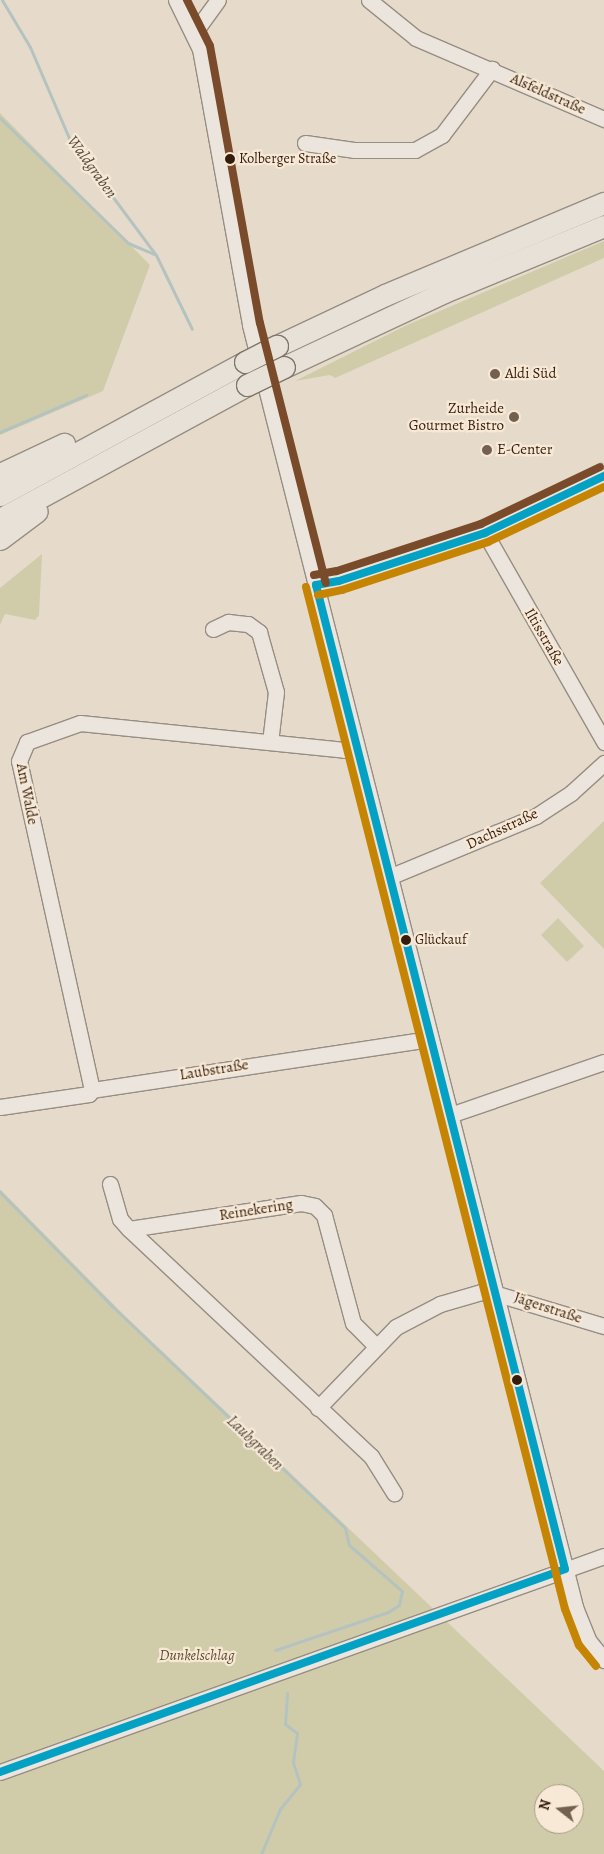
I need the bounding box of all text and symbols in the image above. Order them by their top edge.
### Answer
street label: Alsfeldstraße [508,69,588,119]
water label: Waldgraben [63,132,121,202]
place label: Kolberger Straße [239,151,336,167]
marker: Kolberger Straße [225,154,235,164]
place label: Aldi Süd [505,365,556,383]
marker: Aldi Süd [489,368,501,380]
place label: Zurheide Gourmet Bistro [409,399,504,434]
marker: Zurheide Gourmet Bistro [508,411,520,423]
place label: E-Center [497,441,553,459]
marker: E-Center [481,444,493,456]
street label: Iltisstraße [520,605,568,669]
street label: Am Walde [12,762,42,826]
street label: Dachsstraße [463,805,541,853]
place label: Glückauf [415,932,467,948]
marker: Glückauf [401,935,411,945]
street label: Laubstraße [178,1056,250,1084]
street label: Reinekering [218,1195,294,1225]
street label: Jägerstraße [512,1289,584,1327]
unlabelled marker [512,1375,522,1385]
water label: Laubgraben [223,1411,287,1475]
park label: Dunkelschlag [159,1647,235,1665]
north arrow [534,1784,584,1834]
text: N [535,1797,556,1813]

